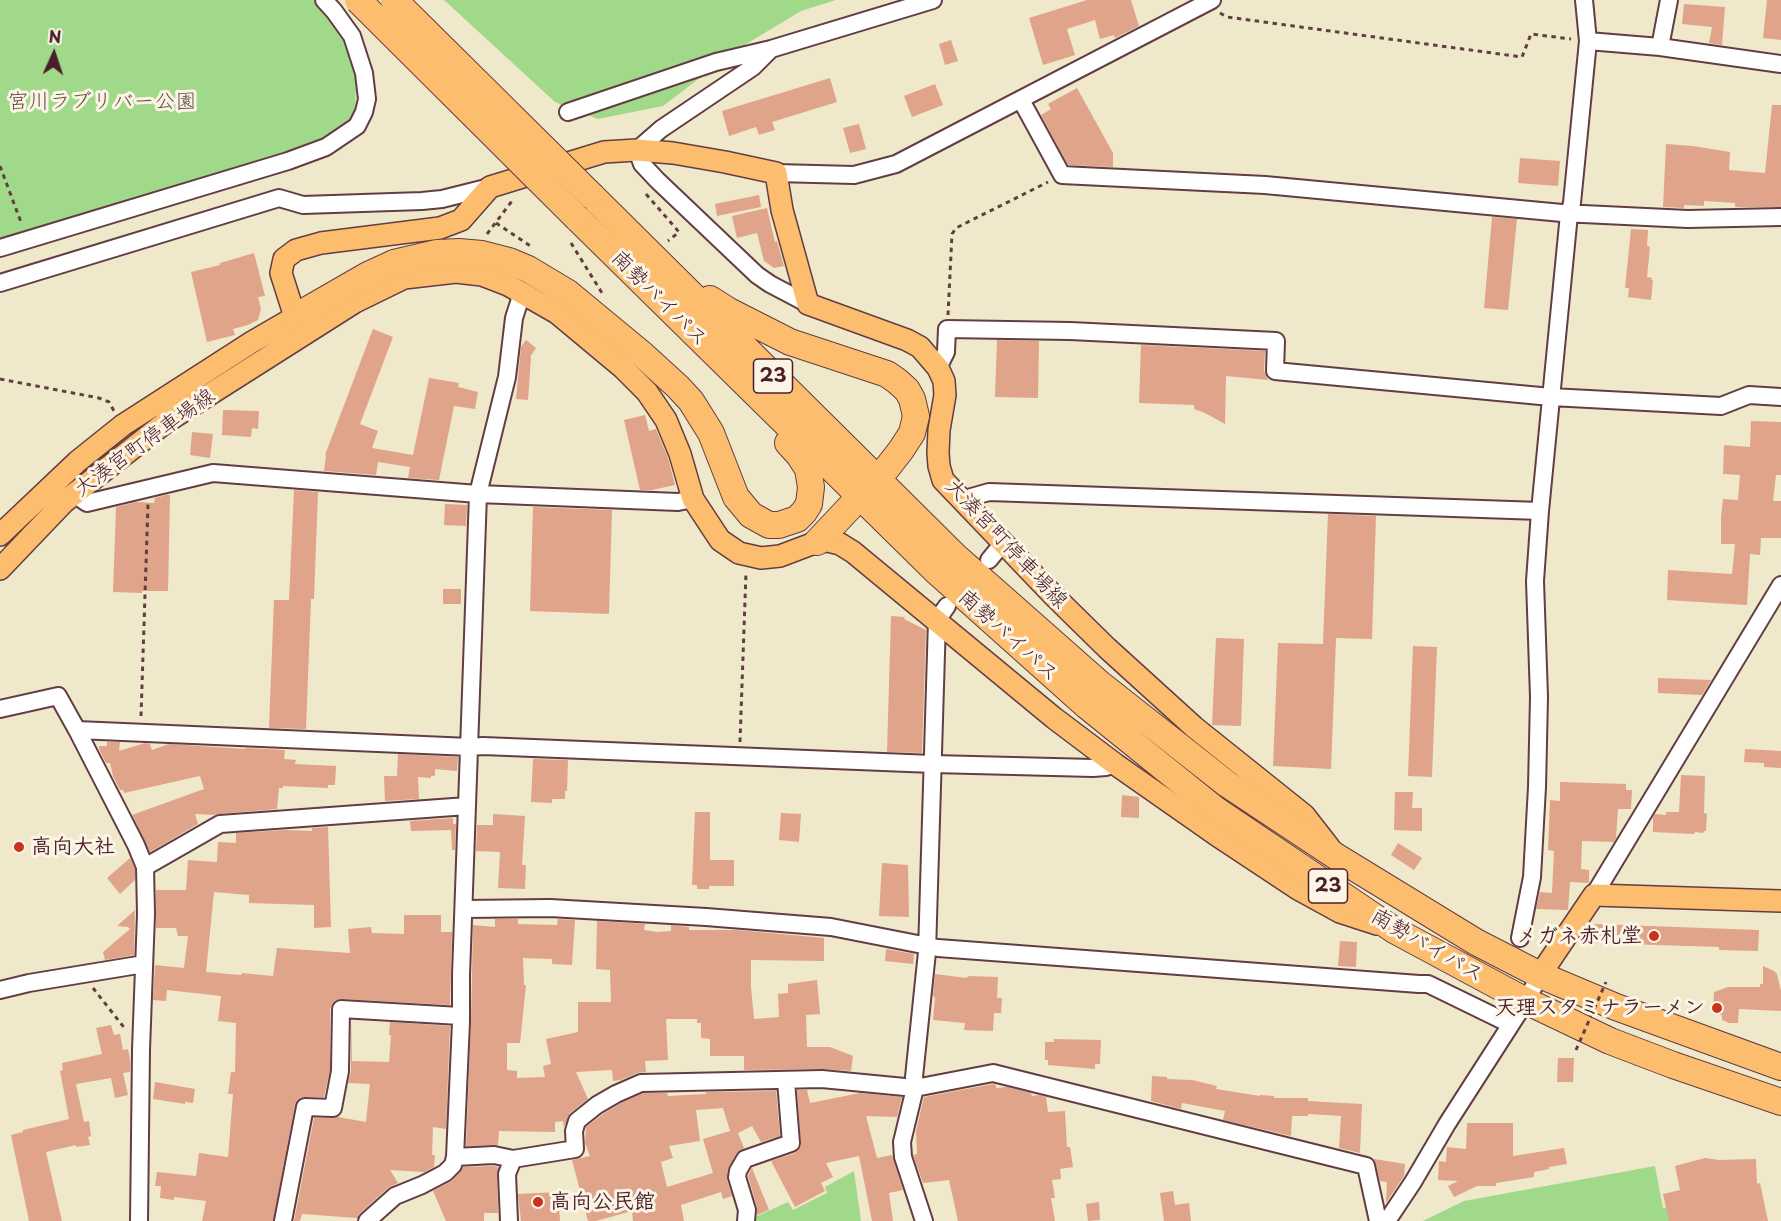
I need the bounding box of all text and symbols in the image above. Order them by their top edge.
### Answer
north arrow [24,24,84,84]
text: N [48,24,62,48]
park label: 宮川ラブリバー公園 [8,89,196,115]
street label: 南勢バイパス [606,246,712,352]
road number: 23 [754,359,792,393]
street label: 大湊宮町停車場線 [70,383,220,503]
street label: 大湊宮町停車場線 [939,474,1073,614]
street label: 南勢バイパス [953,584,1063,688]
place label: 高向大社 [31,834,115,860]
marker: 高向大社 [12,840,26,854]
road number: 23 [1308,869,1348,903]
street label: 南勢バイパス [1366,904,1488,988]
place label: メガネ赤札堂 [1516,923,1642,949]
marker: メガネ赤札堂 [1647,929,1661,943]
place label: 天理スタミナラーメン [1495,995,1705,1021]
marker: 天理スタミナラーメン [1710,1001,1724,1015]
place label: 高向公民館 [550,1189,655,1215]
marker: 高向公民館 [531,1195,545,1209]

